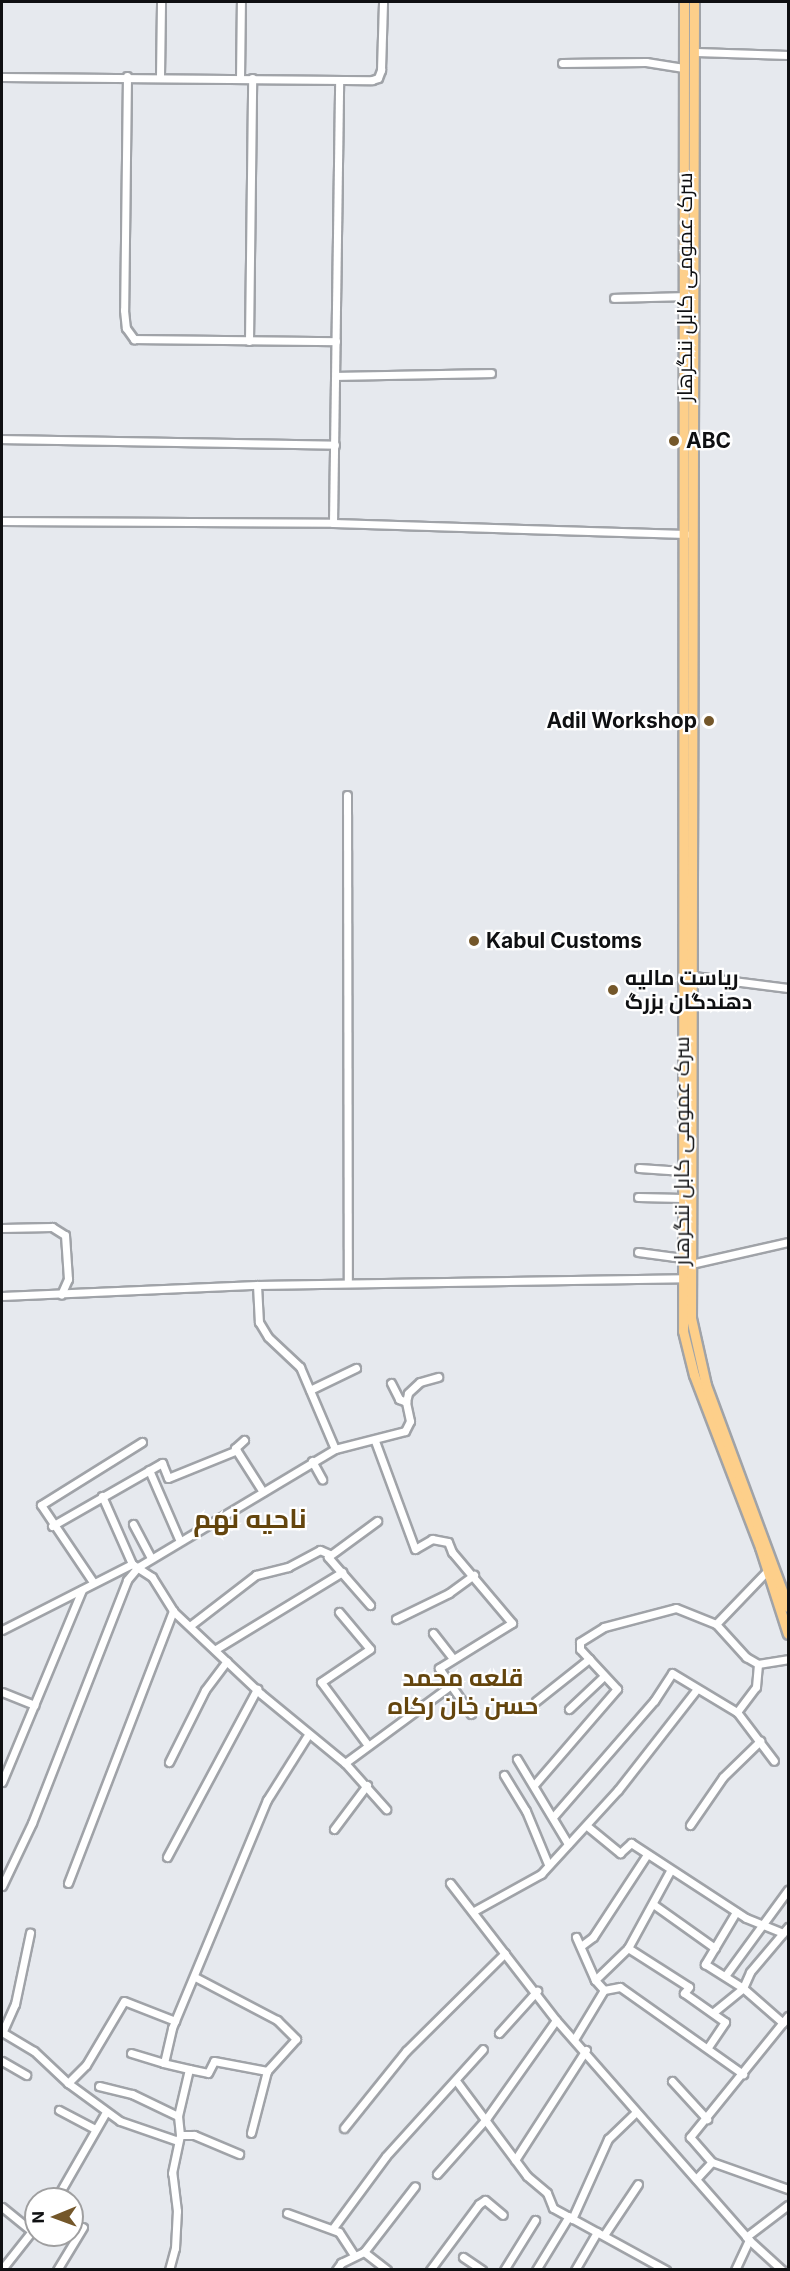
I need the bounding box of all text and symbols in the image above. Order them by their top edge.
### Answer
street label: سرک عمومی کابل ننگرهار [672,172,698,402]
place label: ABC [686,428,731,454]
marker: ABC [667,434,681,448]
place label: Adil Workshop [547,708,697,734]
marker: Adil Workshop [702,714,716,728]
place label: Kabul Customs [486,928,642,954]
marker: Kabul Customs [467,934,481,948]
place label: ریاست مالیه دهندگان بزرگ [625,965,752,1015]
marker: ریاست مالیه دهندگان بزرگ [606,983,620,997]
street label: سرک عمومی کابل ننگرهار [669,1036,695,1266]
district label: ناحیه نهم [193,1503,307,1535]
district label: قلعه محمد حسن خان رکاه [388,1664,538,1720]
north arrow [24,2187,84,2247]
text: N [28,2211,48,2224]

